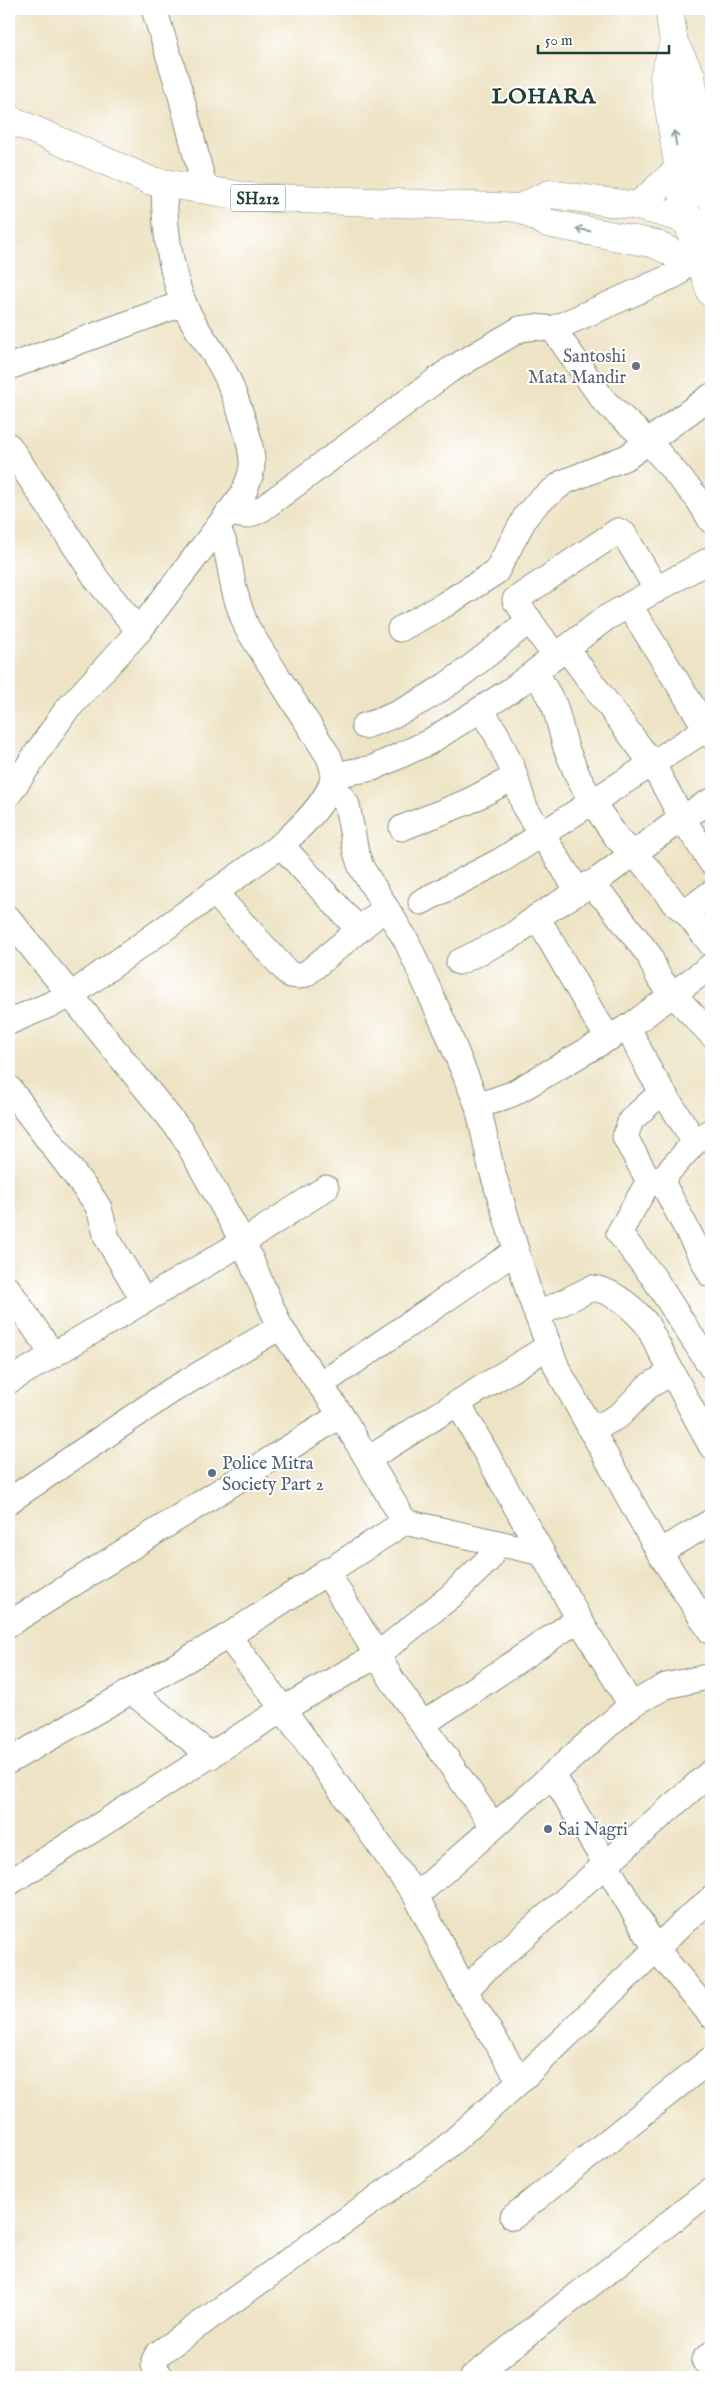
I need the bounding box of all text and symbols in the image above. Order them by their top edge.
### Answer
scale bar [538,22,669,54]
text: 50 m [545,31,573,50]
district label: LOHARA [492,83,597,111]
one-way arrow [670,130,680,146]
road number: SH212 [230,184,286,212]
one-way arrow [576,224,592,234]
place label: Santoshi Mata Mandir [528,346,626,390]
marker: Santoshi Mata Mandir [630,360,642,372]
place label: Police Mitra Society Part 2 [222,1453,324,1497]
marker: Police Mitra Society Part 2 [206,1467,218,1479]
place label: Sai Nagri [558,1819,628,1842]
marker: Sai Nagri [542,1823,554,1835]

